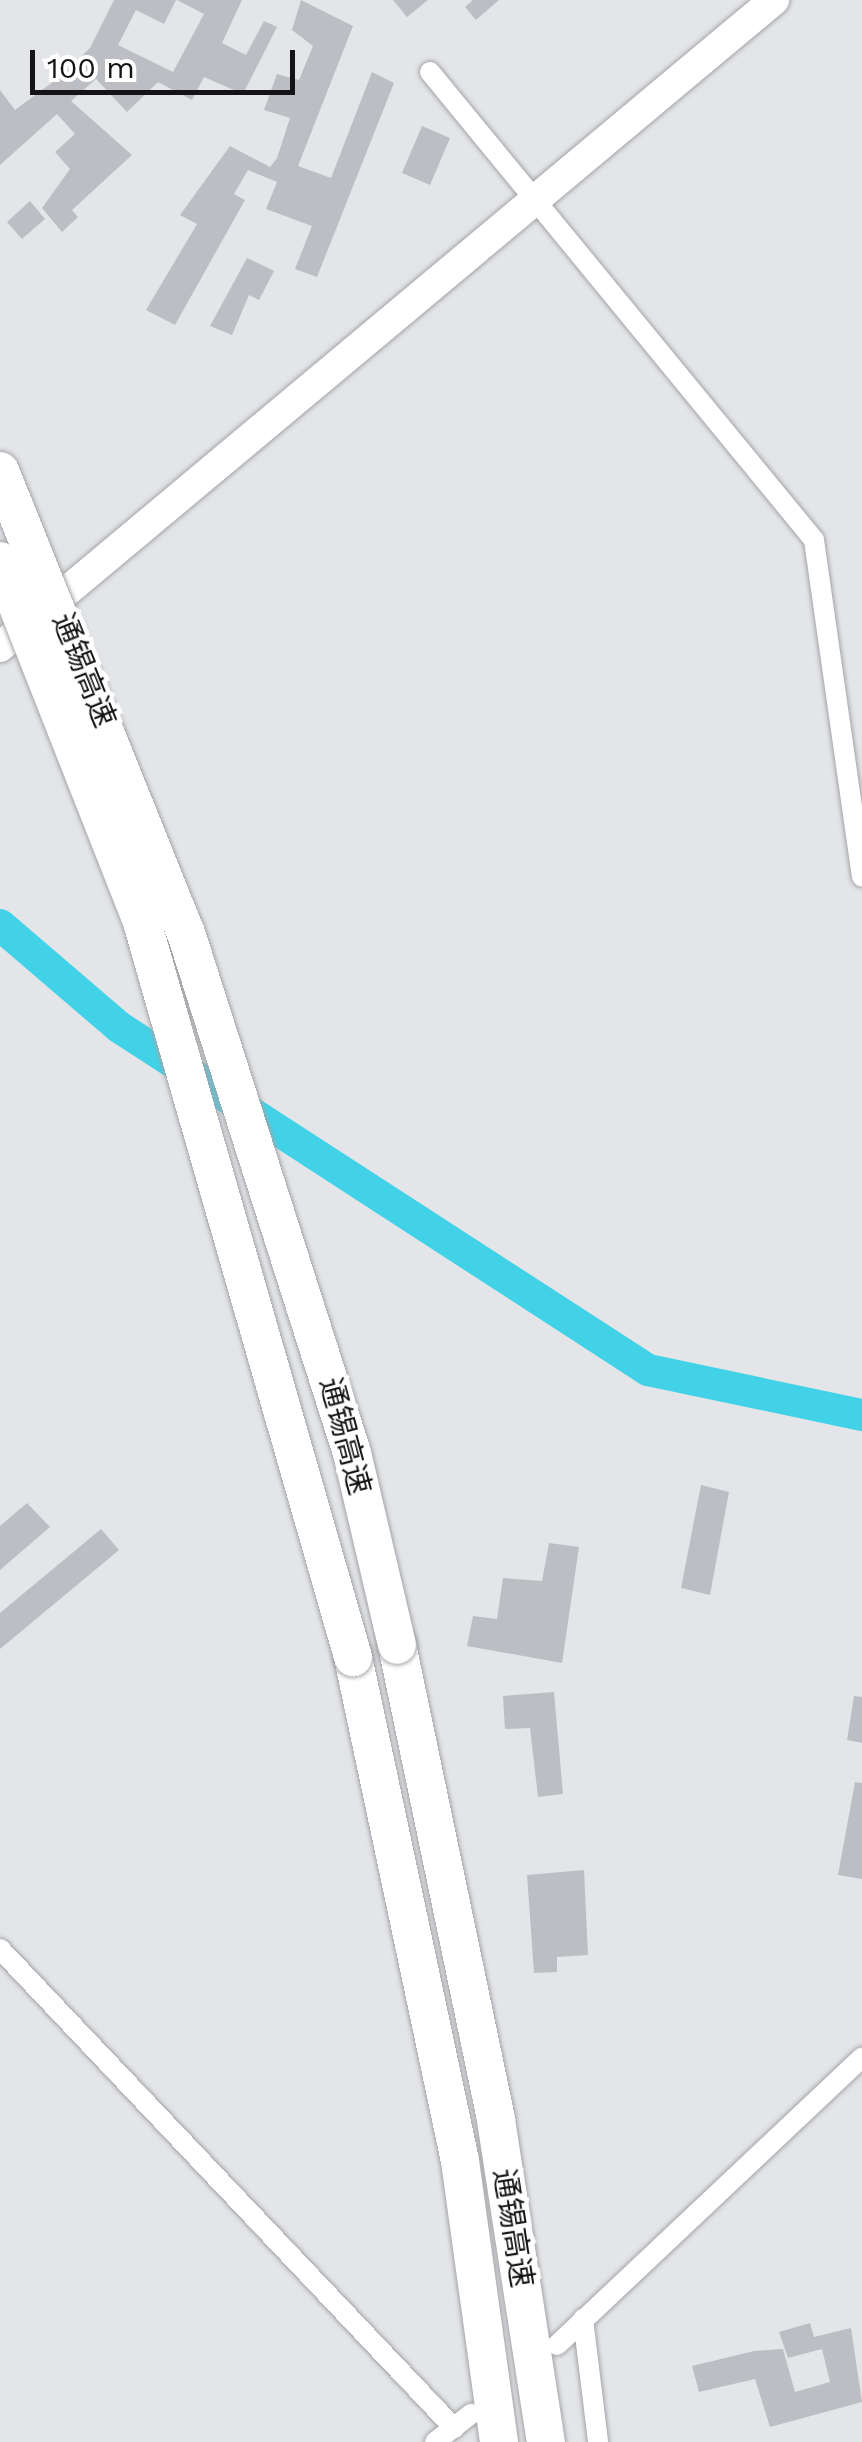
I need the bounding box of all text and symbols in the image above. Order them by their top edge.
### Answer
scale bar [35,30,300,92]
text: 100 m [47,50,135,85]
street label: 通锡高速 [45,608,123,732]
street label: 通锡高速 [312,1373,378,1499]
street label: 通锡高速 [486,2166,540,2290]

